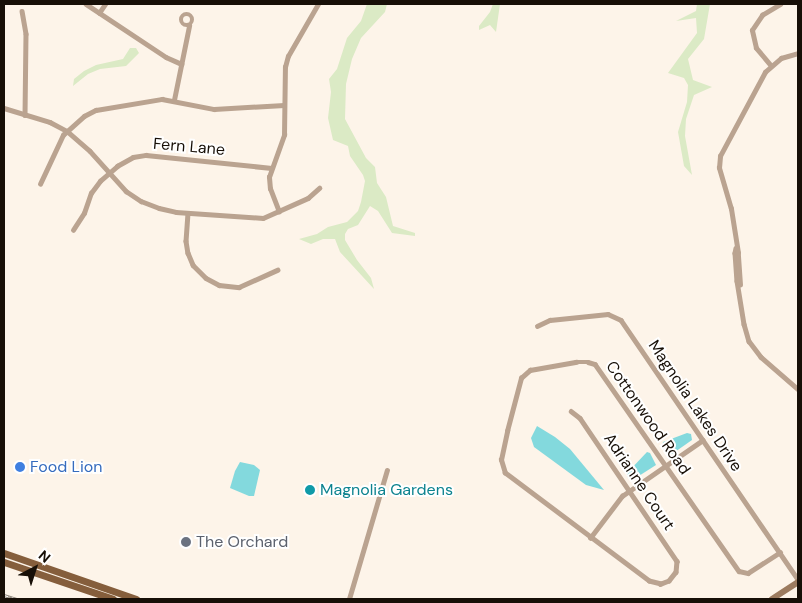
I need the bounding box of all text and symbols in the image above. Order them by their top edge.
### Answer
street label: Fern Lane [152,134,226,160]
street label: Magnolia Lakes Drive [644,337,746,475]
street label: Cottonwood Road [602,358,694,478]
street label: Adrianne Court [600,430,678,534]
place label: Food Lion [30,457,102,477]
marker: Food Lion [14,461,26,473]
place label: Magnolia Gardens [320,480,453,500]
marker: Magnolia Gardens [304,484,316,496]
place label: The Orchard [196,532,288,552]
marker: The Orchard [180,536,192,548]
north arrow [10,543,60,593]
text: N [35,546,54,567]

